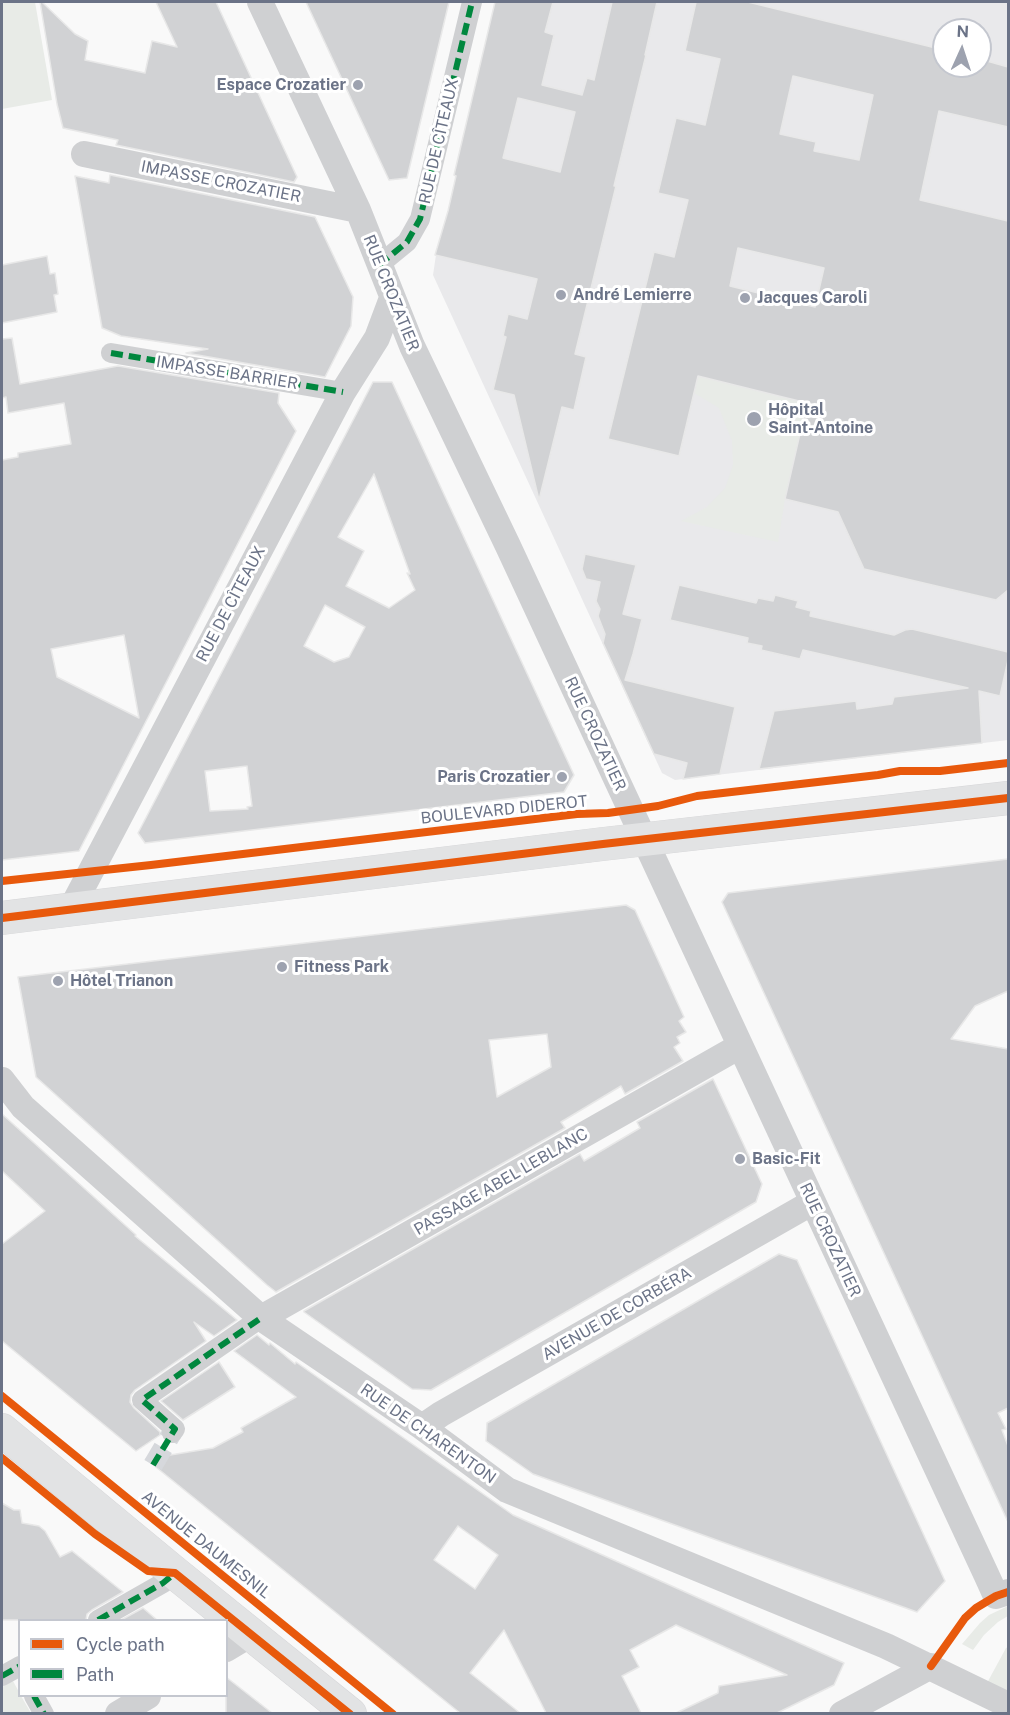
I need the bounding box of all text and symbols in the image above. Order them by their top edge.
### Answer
north arrow [932,18,992,78]
text: N [956,22,970,41]
place label: Espace Crozatier [217,75,346,95]
street label: RUE DE CÎTEAUX [415,76,463,206]
marker: Espace Crozatier [351,78,365,92]
street label: IMPASSE CROZATIER [139,157,303,207]
street label: RUE CROZATIER [359,232,423,354]
place label: André Lemierre [573,285,692,305]
marker: André Lemierre [554,288,568,302]
place label: Jacques Caroli [757,288,867,308]
marker: Jacques Caroli [738,291,752,305]
street label: IMPASSE BARRIER [155,352,299,394]
place label: Hôpital Saint-Antoine [768,400,873,438]
marker: Hôpital Saint-Antoine [745,410,763,428]
street label: RUE DE CÎTEAUX [192,543,270,665]
street label: RUE CROZATIER [560,674,630,794]
place label: Paris Crozatier [437,767,550,787]
marker: Paris Crozatier [555,770,569,784]
street label: BOULEVARD DIDEROT [420,792,588,828]
place label: Fitness Park [294,957,389,977]
marker: Fitness Park [275,960,289,974]
place label: Hôtel Trianon [70,971,173,991]
marker: Hôtel Trianon [51,974,65,988]
street label: PASSAGE ABEL LEBLANC [411,1124,591,1240]
place label: Basic-Fit [752,1149,821,1169]
marker: Basic-Fit [733,1152,747,1166]
street label: RUE CROZATIER [795,1180,865,1300]
street label: AVENUE DE CORBÉRA [539,1263,695,1365]
street label: RUE DE CHARENTON [356,1380,500,1488]
street label: AVENUE DAUMESNIL [138,1487,274,1603]
legend [18,1619,228,1697]
text: Cycle path [76,1634,165,1655]
text: Path [76,1664,114,1685]

